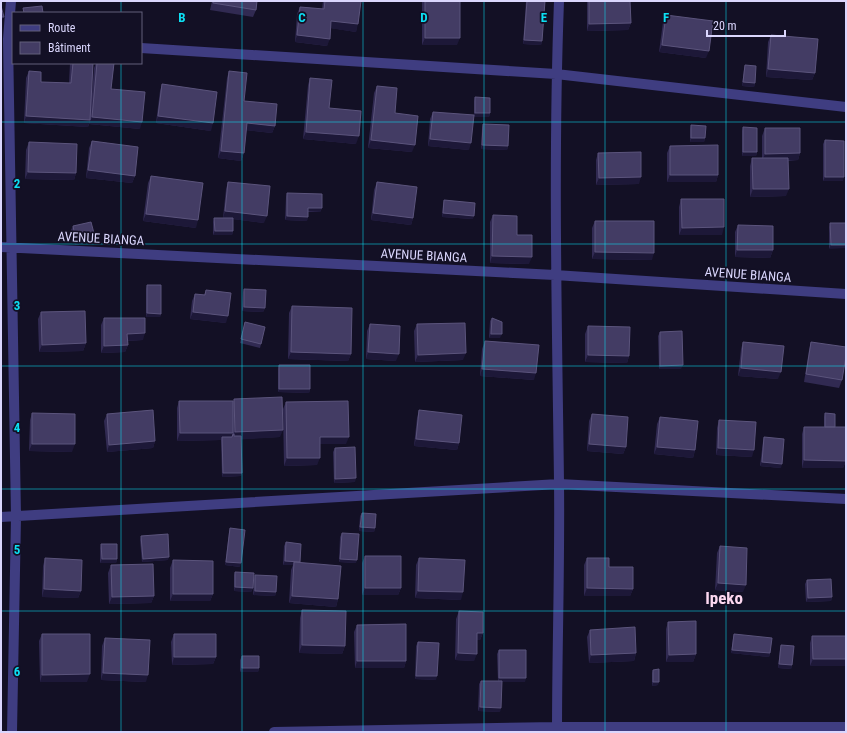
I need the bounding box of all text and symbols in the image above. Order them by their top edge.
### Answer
text: B [178,10,186,25]
text: C [298,10,306,25]
text: D [420,10,428,25]
text: E [541,10,548,25]
text: F [663,10,669,25]
legend [12,12,142,64]
scale bar [707,12,785,38]
text: 20 m [713,19,737,33]
text: Route [48,21,76,35]
text: Bâtiment [48,41,91,55]
text: 2 [14,176,21,191]
street label: AVENUE BIANGA [57,229,145,248]
street label: AVENUE BIANGA [380,246,468,265]
street label: AVENUE BIANGA [704,264,792,285]
text: 3 [14,298,20,313]
text: 4 [14,420,21,435]
text: 5 [14,542,21,557]
district label: Ipeko [705,588,743,608]
text: 6 [14,664,21,679]

